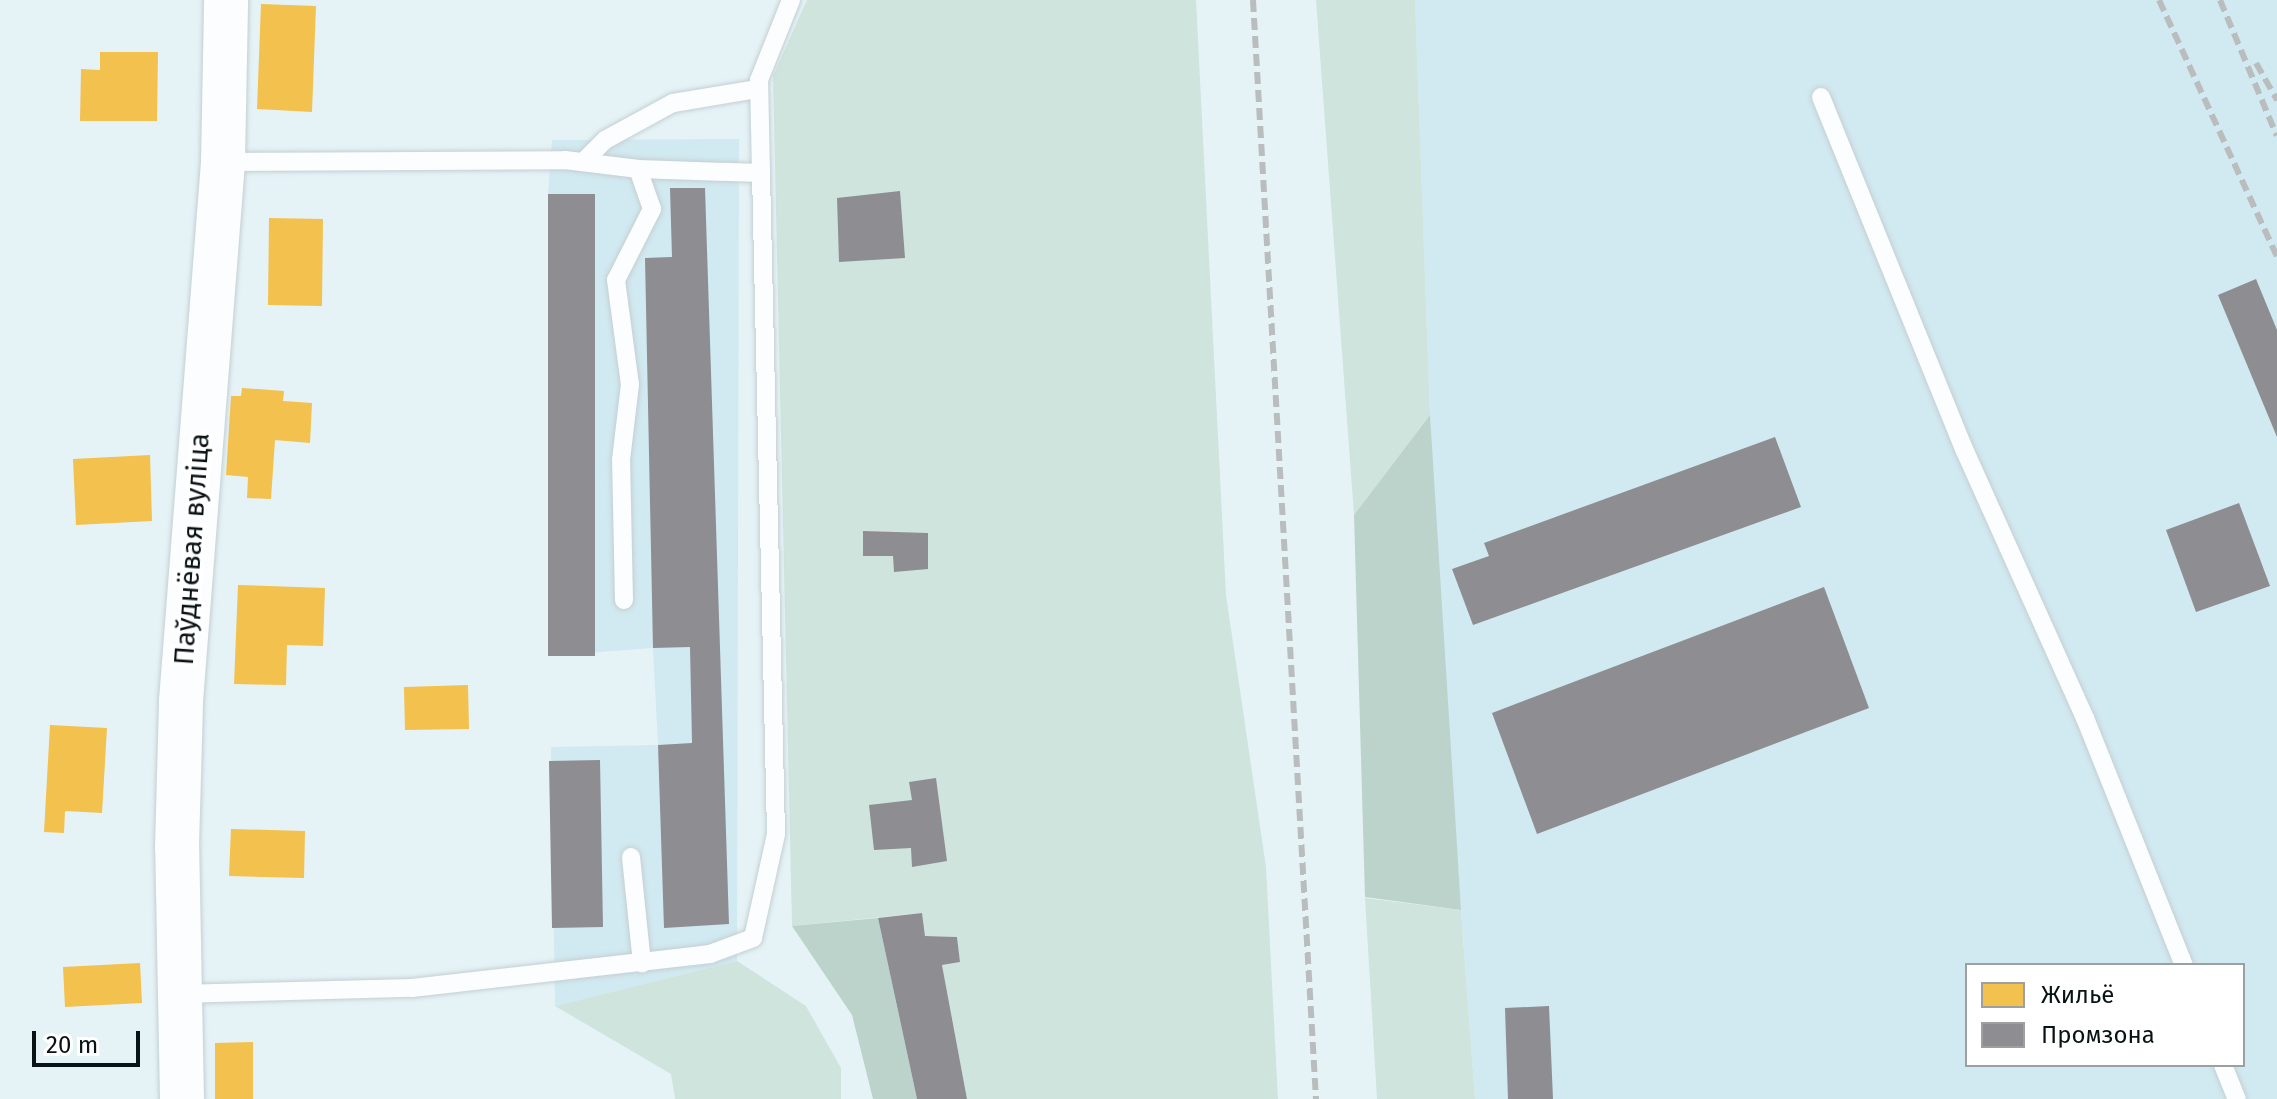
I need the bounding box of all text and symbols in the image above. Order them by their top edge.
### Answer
street label: Паўднёвая вуліца [167,432,217,666]
legend [1965,963,2245,1067]
text: Жильё [2041,981,2114,1009]
scale bar [36,1015,144,1065]
text: Промзона [2041,1021,2155,1049]
text: 20 m [46,1031,98,1059]

